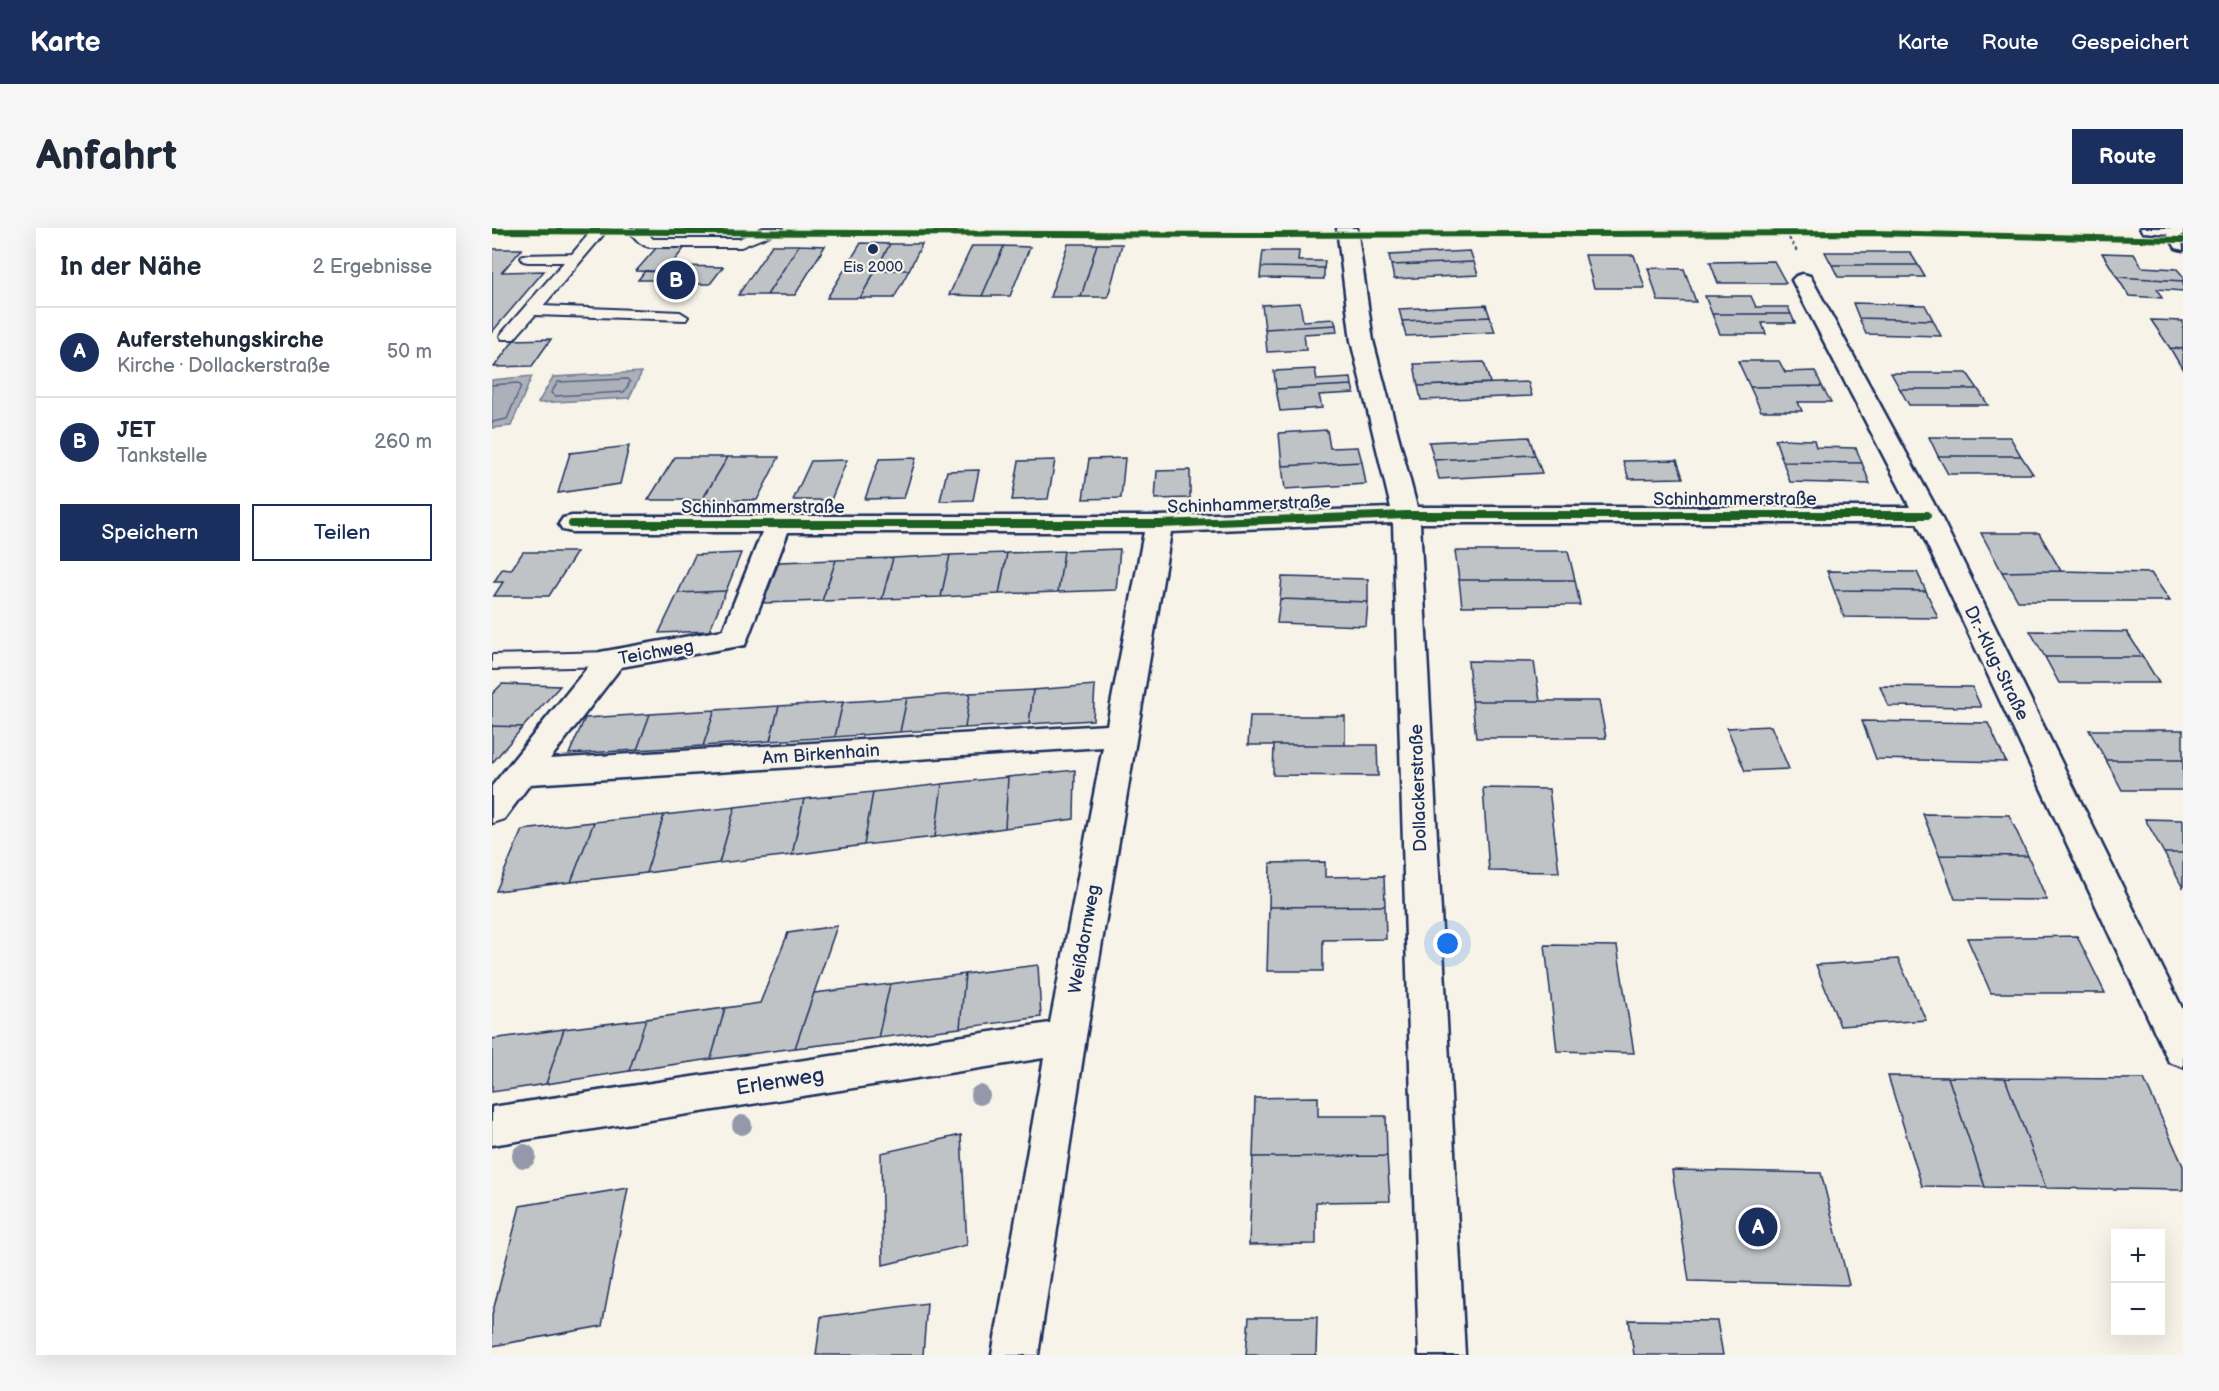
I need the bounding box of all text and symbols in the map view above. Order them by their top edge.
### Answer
text: Karte [30,26,101,59]
text: Karte [1897,30,1949,55]
text: Route [1982,30,2038,55]
text: Gespeichert [2071,30,2189,55]
button: Route [2072,129,2183,184]
text: Anfahrt [36,131,177,182]
marker: Eis 2000 [866,242,880,256]
text: In der Nähe [60,252,202,283]
text: 2 Ergebnisse [312,255,432,279]
pin: B [656,257,696,302]
place label: Eis 2000 [843,258,903,277]
text: Auferstehungskirche [117,327,324,354]
text: A [73,340,86,364]
text: 50 m [387,340,432,364]
text: Kirche · Dollackerstraße [117,354,330,378]
text: JET [117,417,156,444]
text: B [72,430,87,454]
text: 260 m [374,430,432,454]
text: Tankstelle [117,444,207,468]
street label: Schinhammerstraße [1653,489,1817,510]
street label: Schinhammerstraße [1167,491,1331,518]
street label: Schinhammerstraße [681,497,845,518]
button: Speichern [60,504,240,561]
button: Teilen [252,504,432,561]
street label: Dr.-Klug-Straße [1960,603,2033,724]
street label: Teichweg [617,636,695,669]
street label: Dollackerstraße [1406,723,1431,852]
street label: Am Birkenhain [762,740,880,769]
street label: Weißdornweg [1065,883,1104,995]
your location [1433,929,1462,958]
street label: Erlenweg [734,1062,826,1101]
pin: A [1738,1204,1778,1250]
map controls [2111,1229,2165,1337]
button: + [2111,1229,2165,1283]
button: − [2111,1283,2165,1337]

